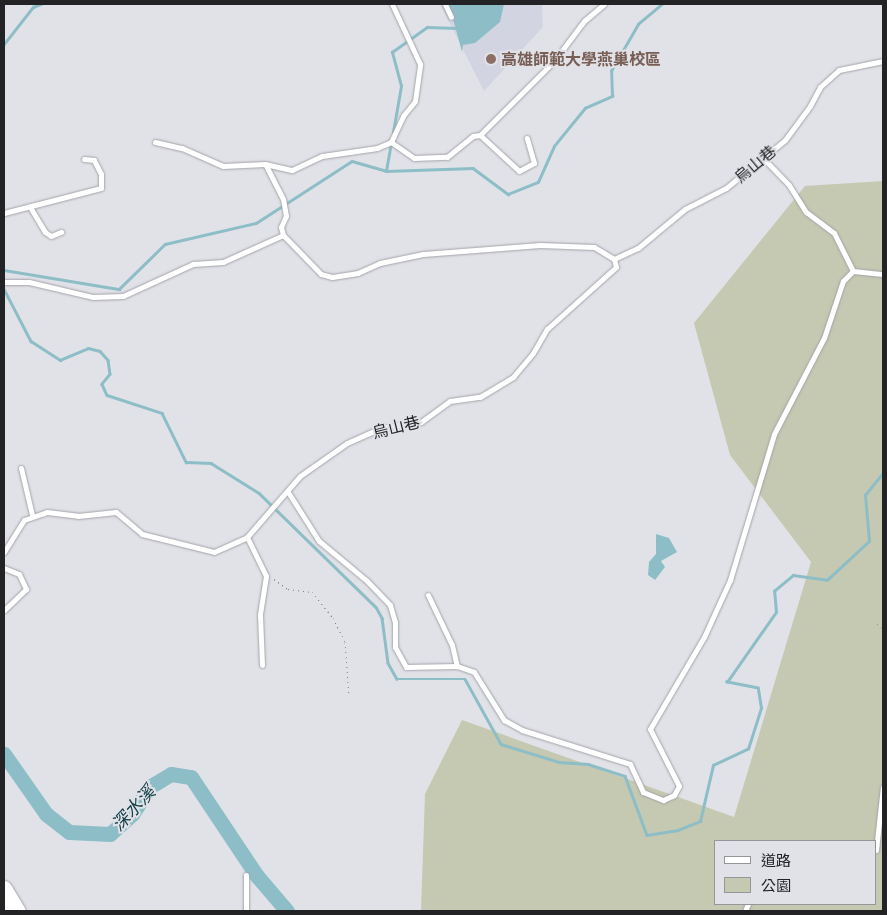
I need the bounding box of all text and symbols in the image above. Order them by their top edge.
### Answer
place label: 高雄師範大學燕巢校區 [501,49,661,69]
marker: 高雄師範大學燕巢校區 [485,53,497,65]
street label: 烏山巷 [730,141,780,187]
street label: 烏山巷 [370,412,422,442]
water label: 深水溪 [107,781,159,835]
legend [714,840,877,905]
text: 道路 [761,851,791,869]
text: 公園 [761,876,791,894]

